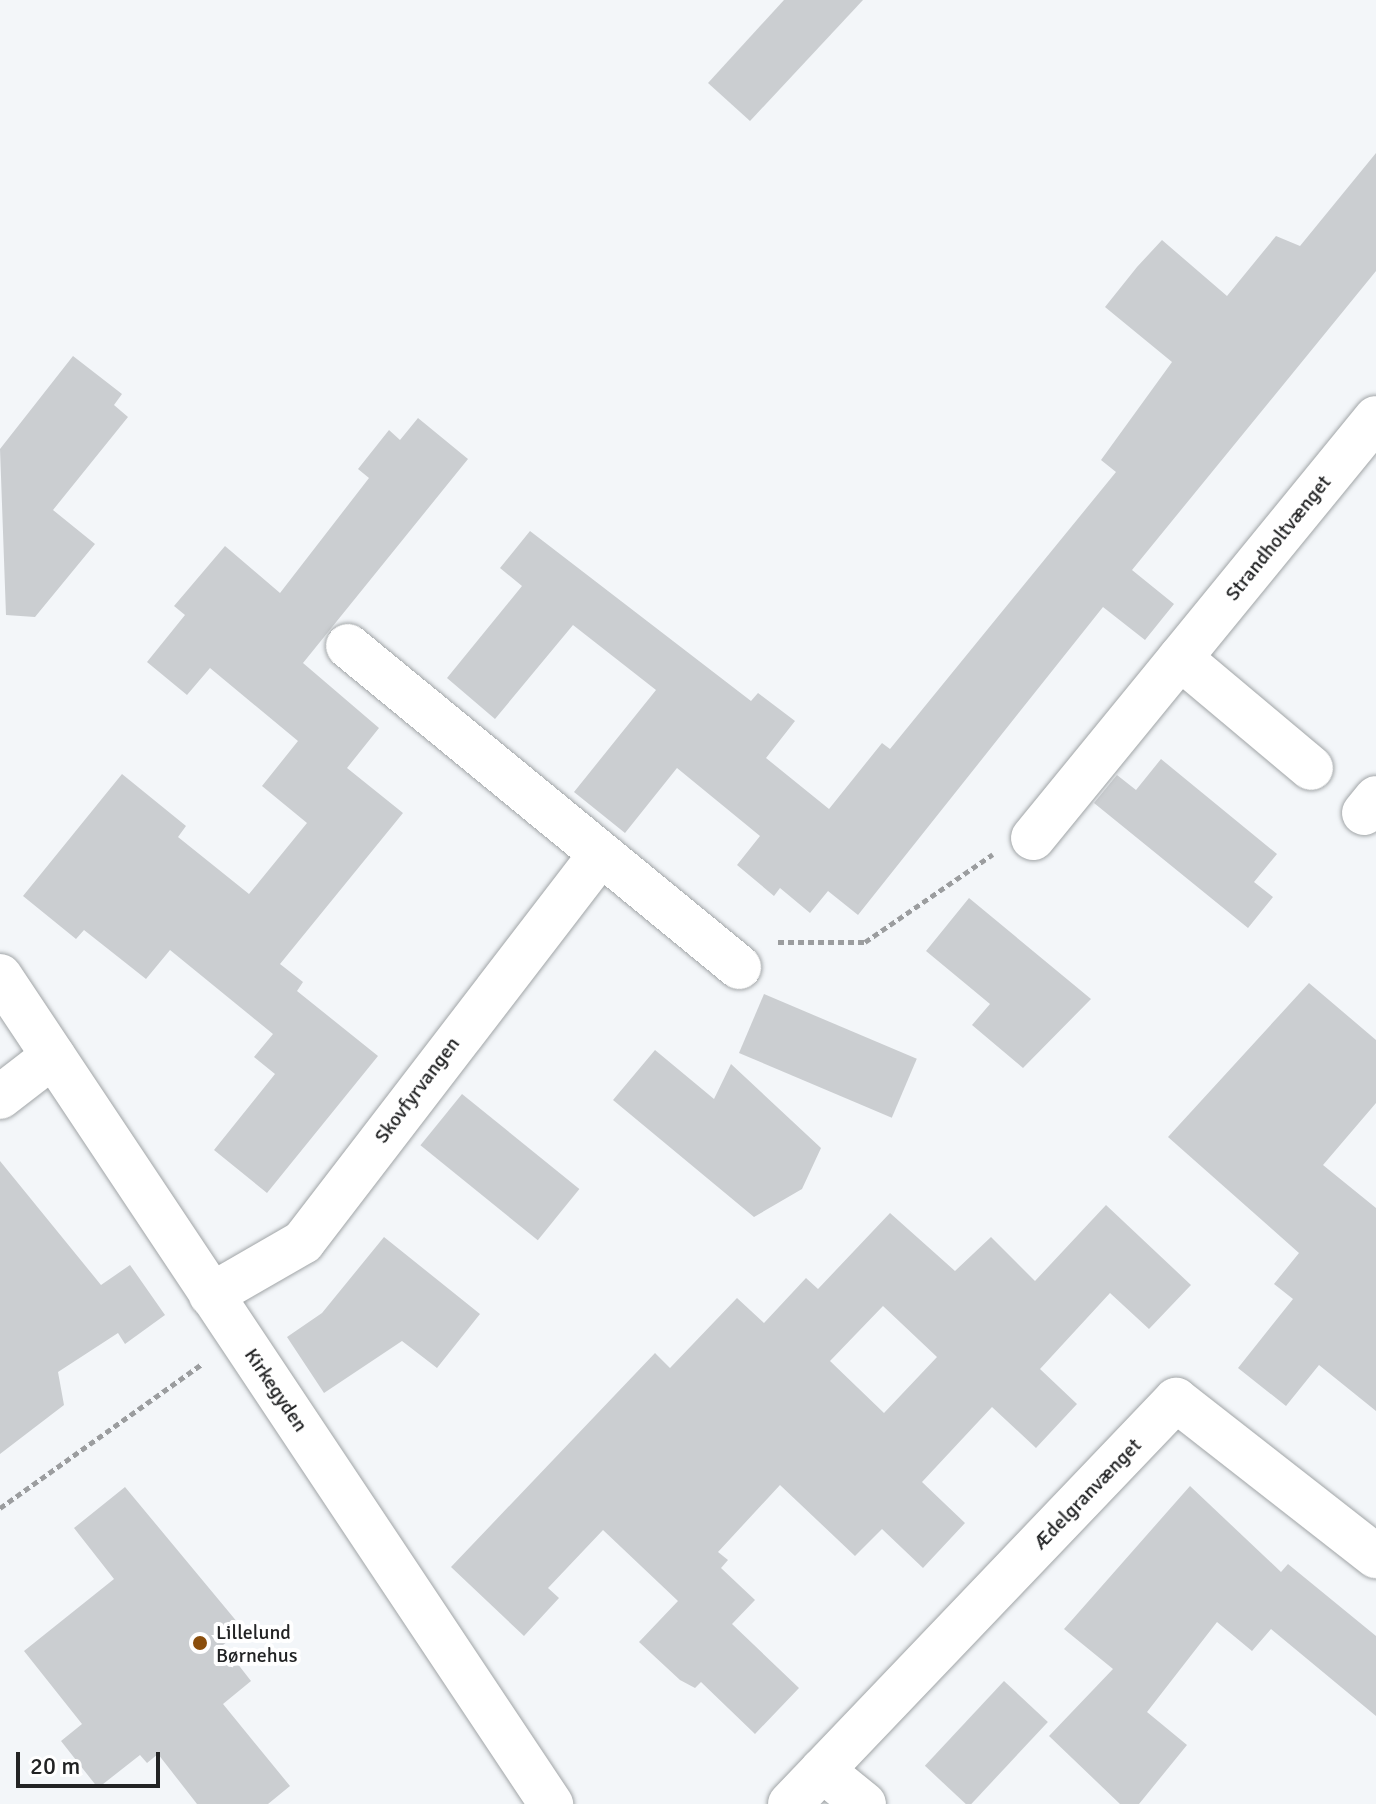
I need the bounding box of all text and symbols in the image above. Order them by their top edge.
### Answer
street label: Strandholtvænget [1220,471,1336,605]
street label: Skovfyrvangen [369,1032,465,1148]
street label: Kirkegyden [239,1344,313,1436]
street label: Ædelgranvænget [1028,1433,1146,1555]
place label: Lillelund Børnehus [216,1620,297,1667]
marker: Lillelund Børnehus [191,1634,209,1652]
scale bar [20,1736,164,1786]
text: 20 m [30,1751,80,1781]

